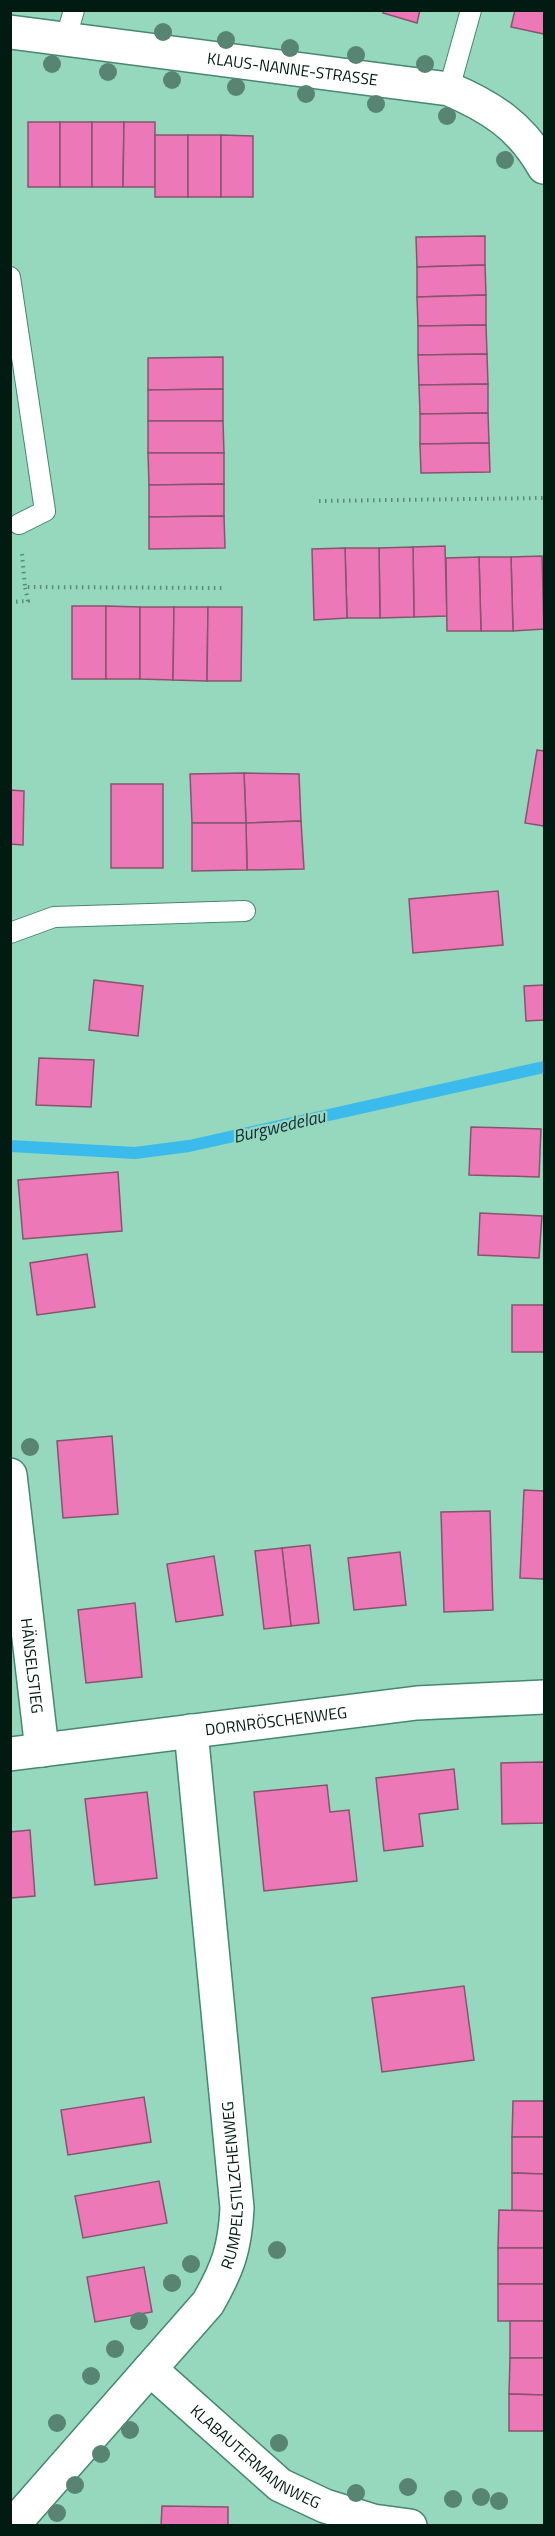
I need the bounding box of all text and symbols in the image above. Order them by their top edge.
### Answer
street label: KLAUS-NANNE-STRASSE [206,46,380,92]
water label: Burgwedelau [230,1102,329,1150]
street label: HÄNSELSTIEG [15,1617,50,1715]
street label: DORNRÖSCHENWEG [204,1700,348,1741]
street label: RUMPELSTILZCHENWEG [214,2100,249,2273]
street label: KLABAUTERMANNWEG [185,2399,325,2514]

